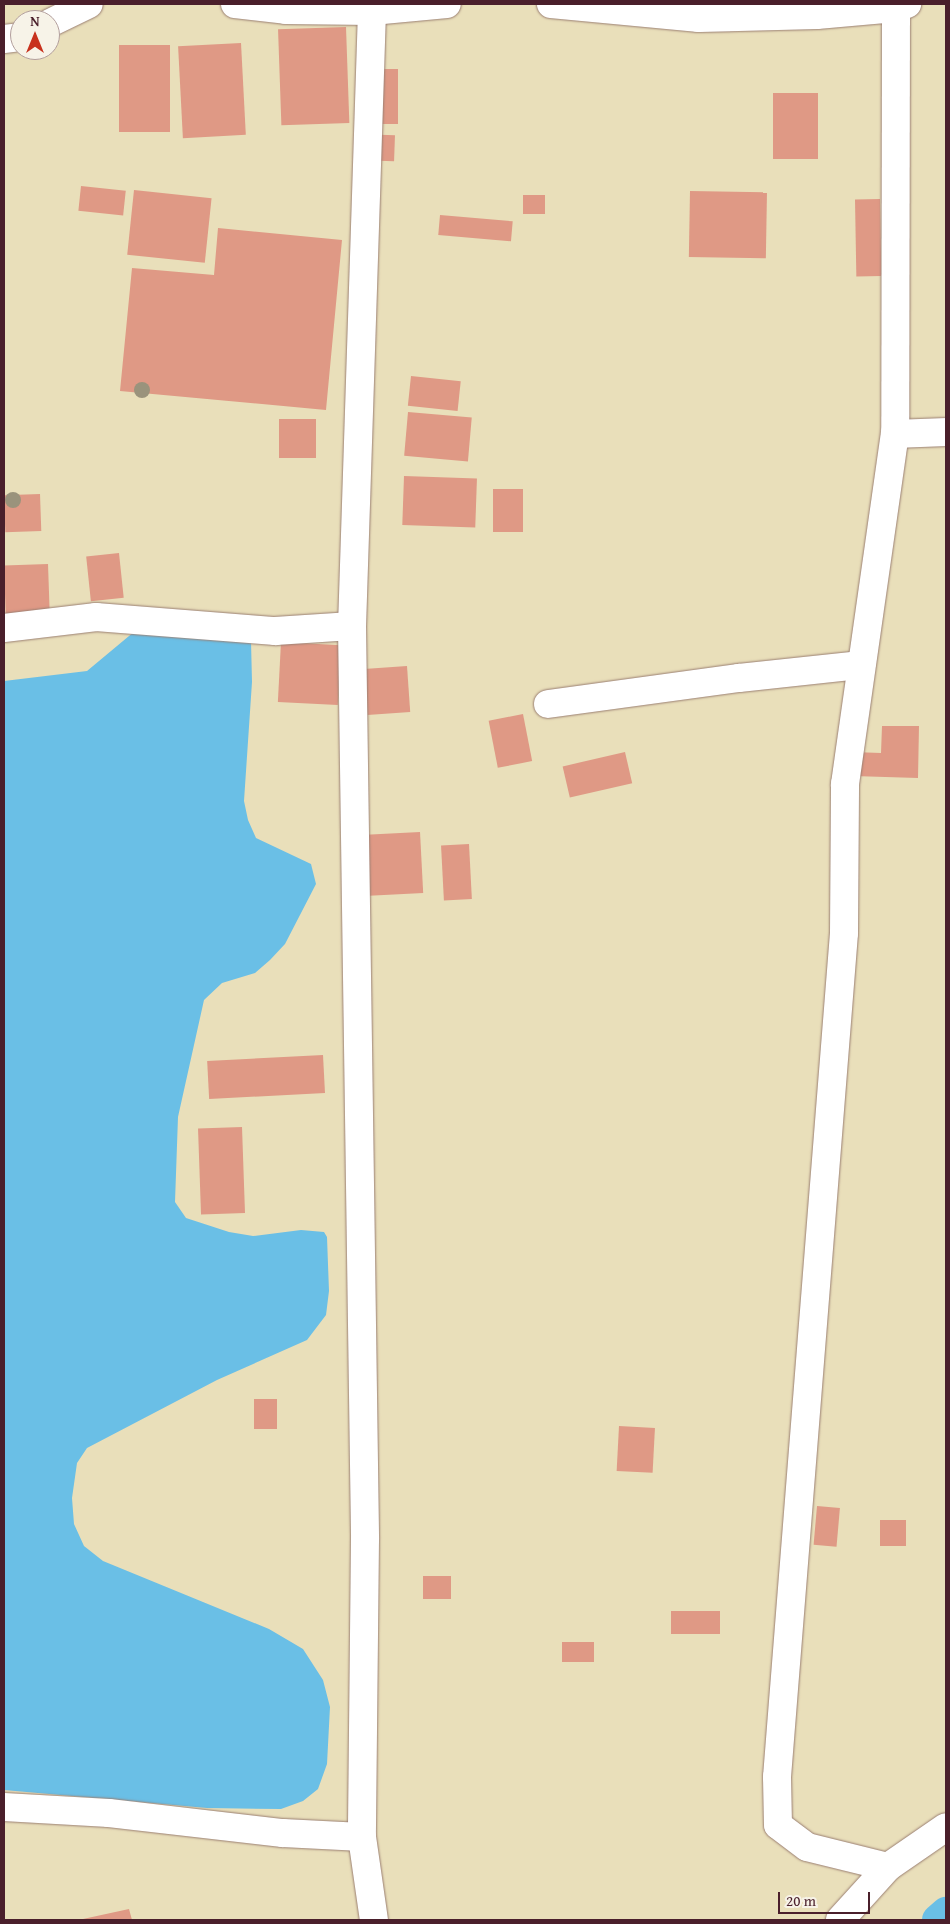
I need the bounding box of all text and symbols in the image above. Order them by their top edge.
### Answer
north arrow [10,10,60,60]
text: N [30,11,40,31]
scale bar [780,1882,872,1914]
text: 20 m [786,1890,816,1911]

